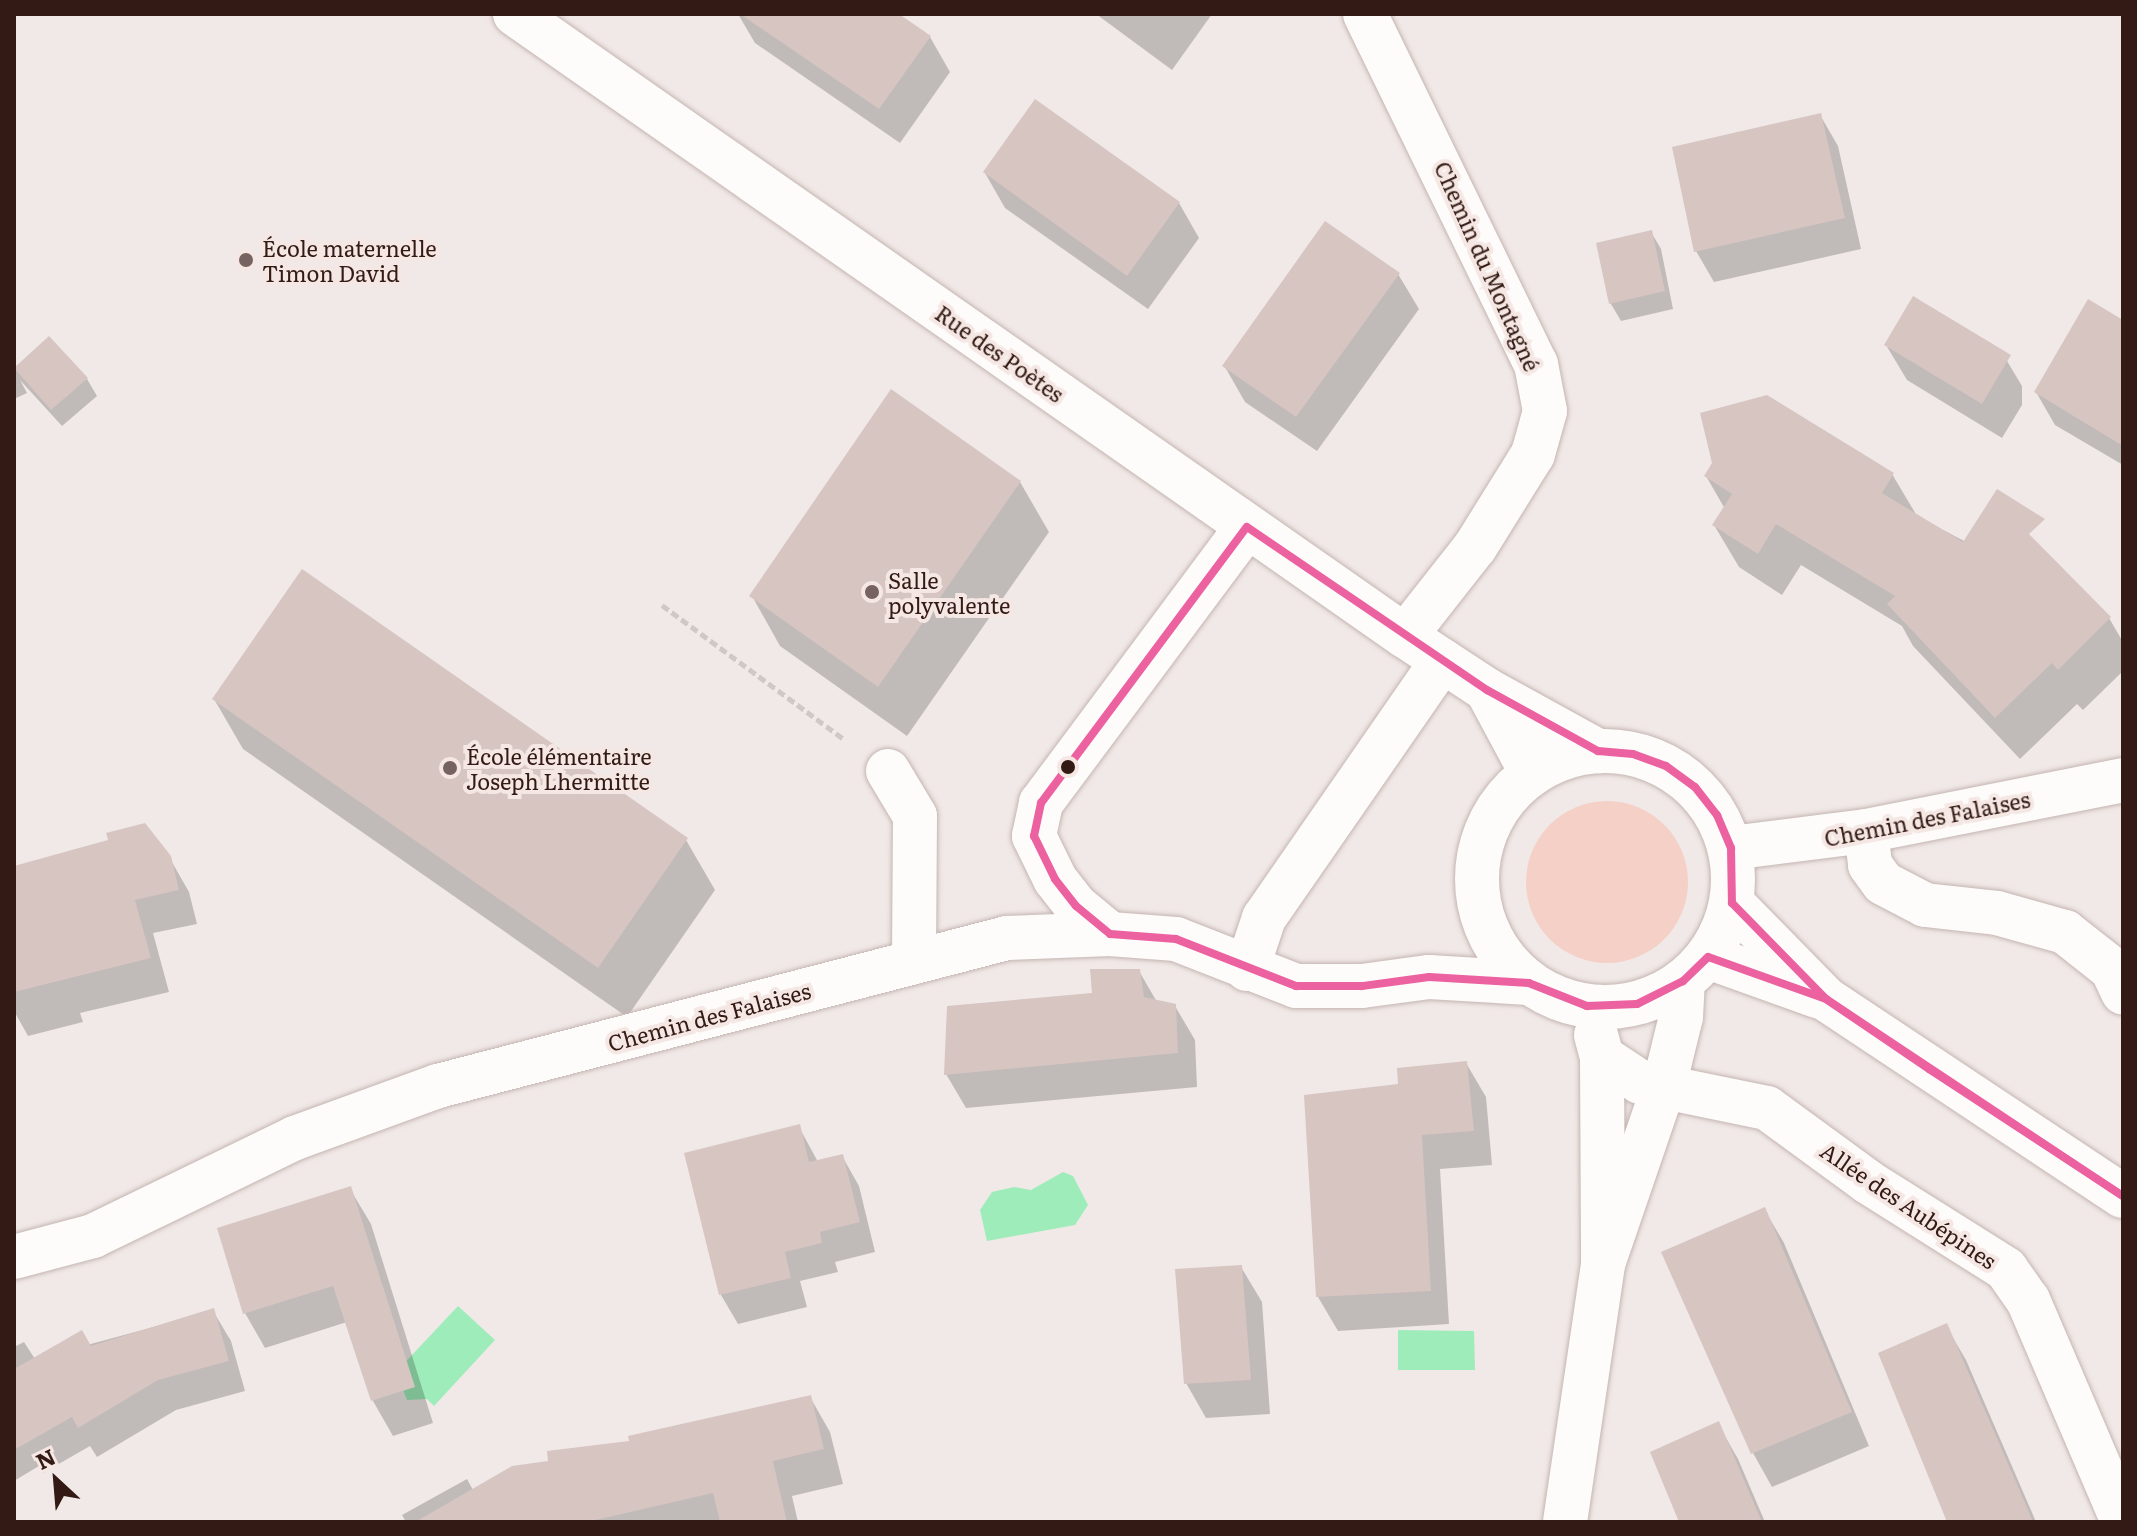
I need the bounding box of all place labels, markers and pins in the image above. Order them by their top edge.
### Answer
place label: École maternelle Timon David [262,234,437,286]
marker: École maternelle Timon David [237,251,255,269]
place label: Salle polyvalente [888,566,1010,618]
marker: Salle polyvalente [863,583,881,601]
place label: École élémentaire Joseph Lhermitte [466,742,652,794]
marker: École élémentaire Joseph Lhermitte [441,759,459,777]
unlabelled marker [1060,759,1076,775]

